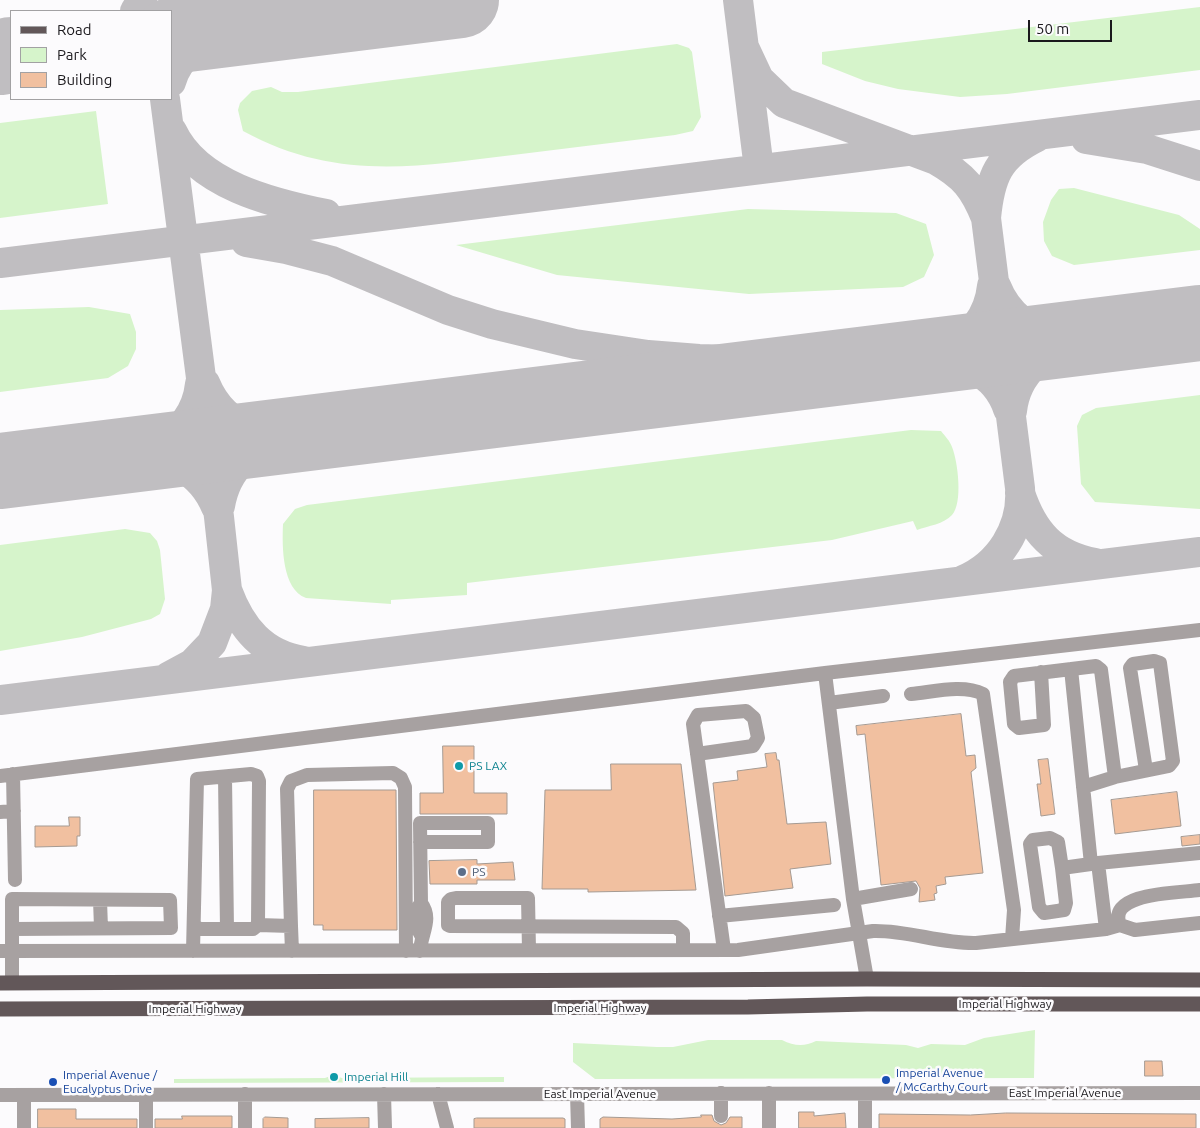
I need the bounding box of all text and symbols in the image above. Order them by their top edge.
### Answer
legend [10,10,172,100]
scale bar [1030,10,1114,42]
text: 50 m [1036,20,1069,37]
text: Road [57,21,92,38]
text: Park [57,46,87,63]
text: Building [57,71,112,88]
place label: PS LAX [469,759,507,773]
marker: PS LAX [453,760,465,772]
place label: PS [472,865,485,879]
marker: PS [456,866,468,878]
street label: Imperial Highway [959,997,1051,1011]
street label: Imperial Highway [554,1001,646,1015]
street label: Imperial Highway [149,1002,241,1016]
place label: Imperial Avenue / McCarthy Court [896,1066,988,1094]
place label: Imperial Avenue / Eucalyptus Drive [63,1068,157,1096]
place label: Imperial Hill [344,1070,408,1084]
marker: Imperial Hill [328,1071,340,1083]
marker: Imperial Avenue / McCarthy Court [880,1074,892,1086]
marker: Imperial Avenue / Eucalyptus Drive [47,1076,59,1088]
street label: East Imperial Avenue [1009,1086,1121,1100]
street label: East Imperial Avenue [544,1087,656,1101]

